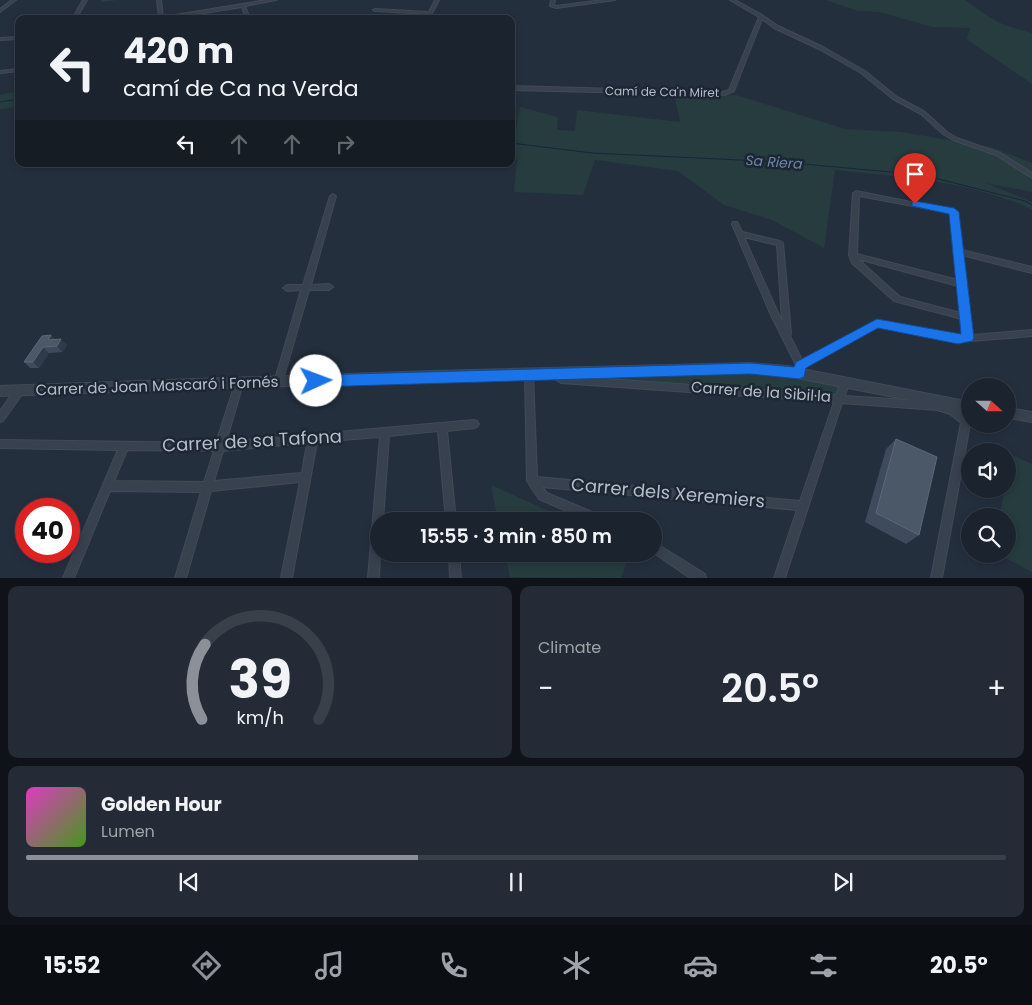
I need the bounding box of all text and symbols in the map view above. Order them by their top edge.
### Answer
text: 420 m [123,26,234,75]
icon: left [40,35,105,100]
text: camí de Ca na Verda [123,73,359,104]
street label: Camí de Ca'n Miret [605,82,719,101]
icon: left [172,130,200,158]
icon: ahead [225,130,253,158]
icon: ahead [278,130,306,158]
icon: right [331,130,359,158]
water label: Sa Riera [745,150,804,174]
pin [894,153,936,204]
icon: arrive [901,160,929,188]
position arrow [289,354,341,406]
street label: Carrer de Joan Mascaró i Fornés [35,371,279,400]
street label: Carrer de la Sibil·la [690,376,832,407]
north arrow [961,378,1016,432]
map controls [961,378,1016,563]
street label: Carrer de sa Tafona [162,423,342,458]
button: sound [961,443,1016,498]
street label: Carrer dels Xeremiers [570,472,766,513]
speed limit sign: 40 [15,498,80,563]
button: search [961,508,1016,563]
text: 15:55 · 3 min · 850 m [420,523,612,550]
text: Climate [538,636,601,659]
text: 39 [228,643,292,716]
text: 20.5° [721,662,819,715]
text: − [538,669,553,708]
text: + [987,669,1006,708]
text: km/h [236,705,284,730]
text: Golden Hour [101,791,222,818]
text: Lumen [101,820,155,843]
icon: previous [175,868,203,896]
icon: pause [502,868,530,896]
icon: next [829,868,857,896]
icon: directions [189,948,224,983]
icon: music [312,948,347,983]
icon: phone [436,948,471,983]
icon: climate [559,948,594,983]
icon: car [683,948,718,983]
icon: filters [806,948,841,983]
text: 15:52 [44,950,100,981]
text: 20.5° [930,950,988,981]

